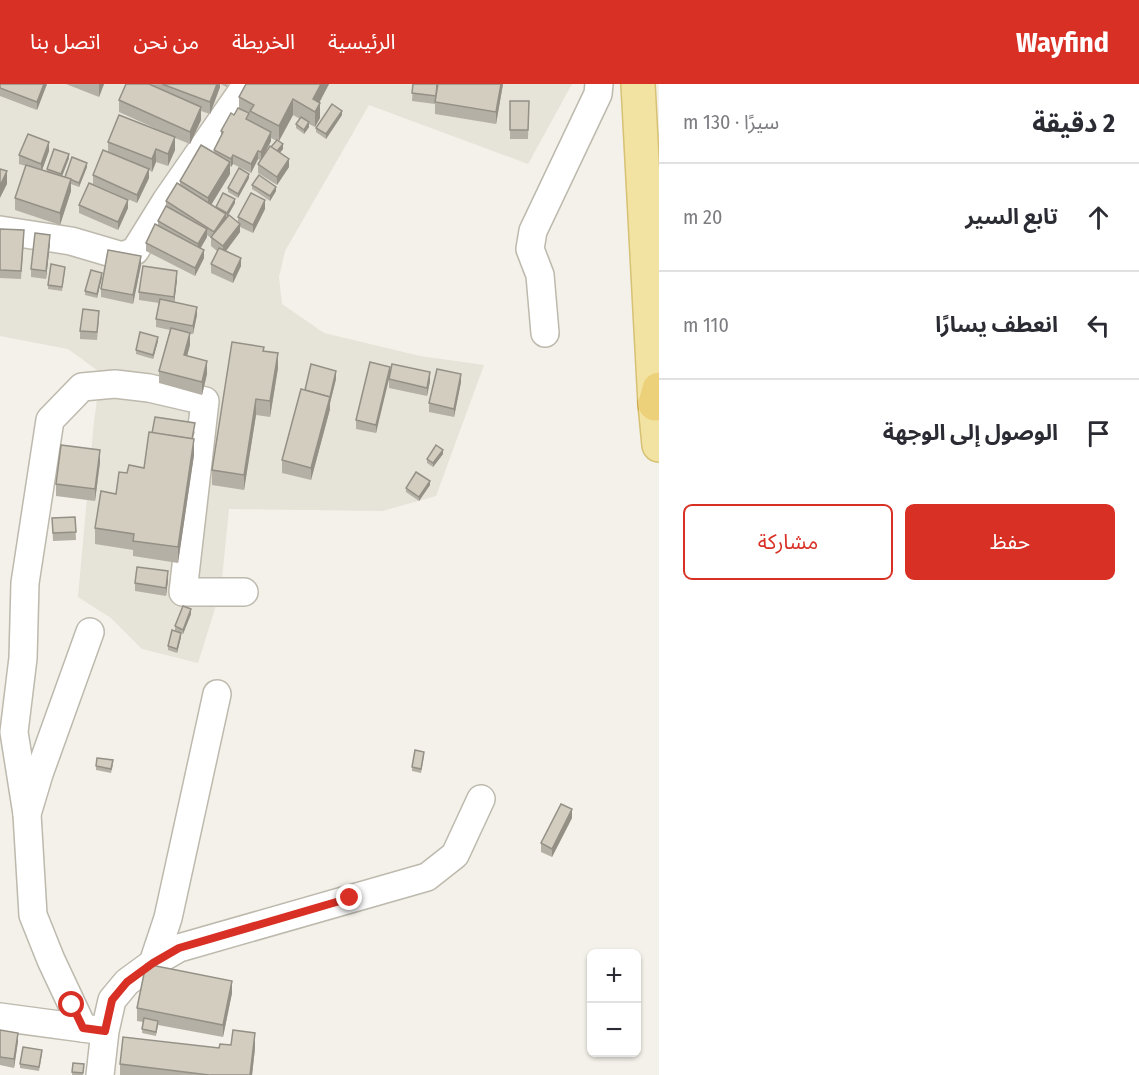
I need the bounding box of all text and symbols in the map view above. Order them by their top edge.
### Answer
text: Wayfind [1016,26,1109,59]
text: اتصل بنا [30,29,100,55]
text: من نحن [133,29,199,55]
text: الخريطة [232,29,295,55]
text: الرئيسية [328,29,396,55]
text: 2 دقيقة [1032,108,1115,139]
text: سيرًا · 130 m [683,110,779,134]
icon: ahead [1082,201,1115,234]
text: تابع السير [965,203,1058,230]
text: 20 m [683,205,722,229]
icon: left [1082,309,1115,342]
text: انعطف يسارًا [935,311,1058,338]
text: 110 m [683,313,729,337]
icon: arrive [1082,417,1115,450]
text: الوصول إلى الوجهة [883,419,1058,446]
button: مشاركة [683,504,893,580]
button: حفظ [905,504,1115,580]
route end [336,884,362,910]
map controls [587,949,641,1057]
button: + [587,949,641,1003]
route start [58,991,84,1017]
button: − [587,1003,641,1057]

